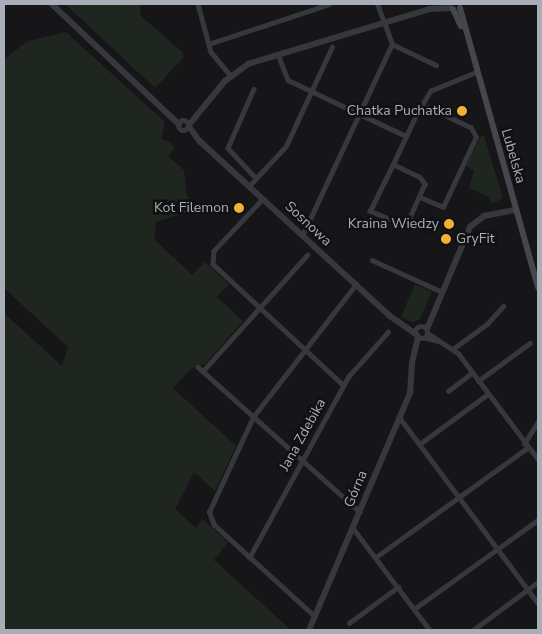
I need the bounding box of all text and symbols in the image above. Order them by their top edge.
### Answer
place label: Chatka Puchatka [347,103,452,119]
marker: Chatka Puchatka [456,105,468,117]
street label: Lubelska [497,127,529,185]
street label: Sosnowa [281,198,335,250]
place label: Kot Filemon [154,200,229,216]
marker: Kot Filemon [233,202,245,214]
place label: Kraina Wiedzy [348,216,439,232]
marker: Kraina Wiedzy [443,218,455,230]
place label: GryFit [456,231,495,247]
marker: GryFit [440,233,452,245]
street label: Jana Zdebika [276,396,330,474]
street label: Górna [341,468,371,510]

